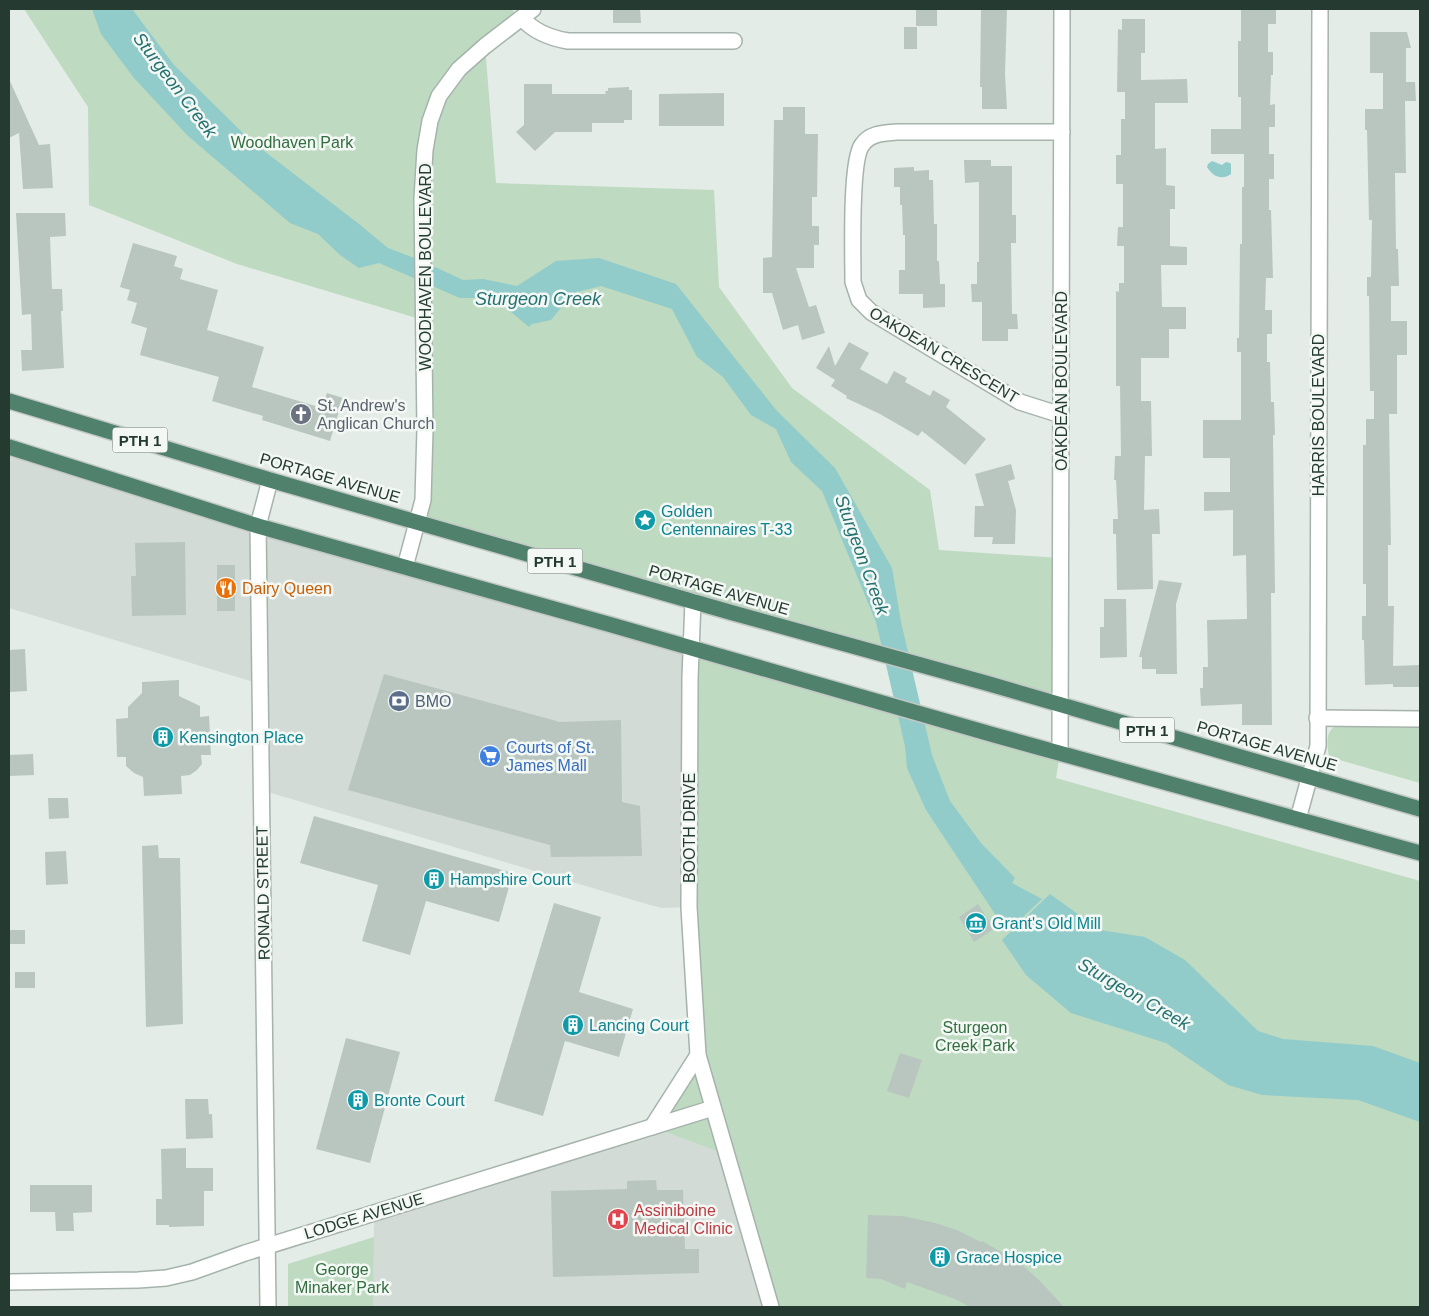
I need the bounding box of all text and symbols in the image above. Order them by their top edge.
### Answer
water label: Sturgeon Creek [129,29,222,142]
park label: Woodhaven Park [231,134,354,151]
street label: WOODHAVEN BOULEVARD [417,163,434,371]
water label: Sturgeon Creek [475,289,602,309]
street label: OAKDEAN BOULEVARD [1053,291,1070,471]
street label: OAKDEAN CRESCENT [866,304,1022,406]
street label: HARRIS BOULEVARD [1310,334,1327,496]
place label: St. Andrew's Anglican Church [317,397,434,432]
church icon: St. Andrew's Anglican Church [289,402,313,426]
road number: PTH 1 [112,428,168,452]
street label: PORTAGE AVENUE [258,450,402,506]
water label: Sturgeon Creek [831,492,893,619]
place label: Golden Centennaires T-33 [661,503,792,538]
place icon: Golden Centennaires T-33 [633,508,657,532]
road number: PTH 1 [528,548,582,574]
street label: PORTAGE AVENUE [647,562,791,618]
restaurant icon: Dairy Queen [214,576,238,600]
place label: Dairy Queen [242,580,332,597]
bank icon: BMO [387,689,411,713]
place label: BMO [415,693,451,710]
road number: PTH 1 [1120,718,1174,742]
street label: PORTAGE AVENUE [1195,718,1339,774]
building icon: Kensington Place [151,725,175,749]
place label: Kensington Place [179,729,304,746]
place label: Courts of St. James Mall [506,739,595,774]
supermarket icon: Courts of St. James Mall [478,744,502,768]
street label: BOOTH DRIVE [681,773,698,883]
street label: RONALD STREET [253,826,273,960]
building icon: Hampshire Court [422,867,446,891]
place label: Hampshire Court [450,871,571,888]
museum icon: Grant's Old Mill [964,911,988,935]
place label: Grant's Old Mill [992,915,1101,932]
water label: Sturgeon Creek [1074,954,1194,1035]
building icon: Lancing Court [561,1013,585,1037]
place label: Lancing Court [589,1017,689,1034]
park label: Sturgeon Creek Park [935,1019,1016,1054]
building icon: Bronte Court [346,1088,370,1112]
place label: Bronte Court [374,1092,465,1109]
street label: LODGE AVENUE [302,1190,426,1242]
place label: Assiniboine Medical Clinic [634,1202,733,1237]
hospital icon: Assiniboine Medical Clinic [606,1207,630,1231]
building icon: Grace Hospice [928,1245,952,1269]
place label: Grace Hospice [956,1249,1062,1266]
park label: George Minaker Park [295,1261,390,1296]

